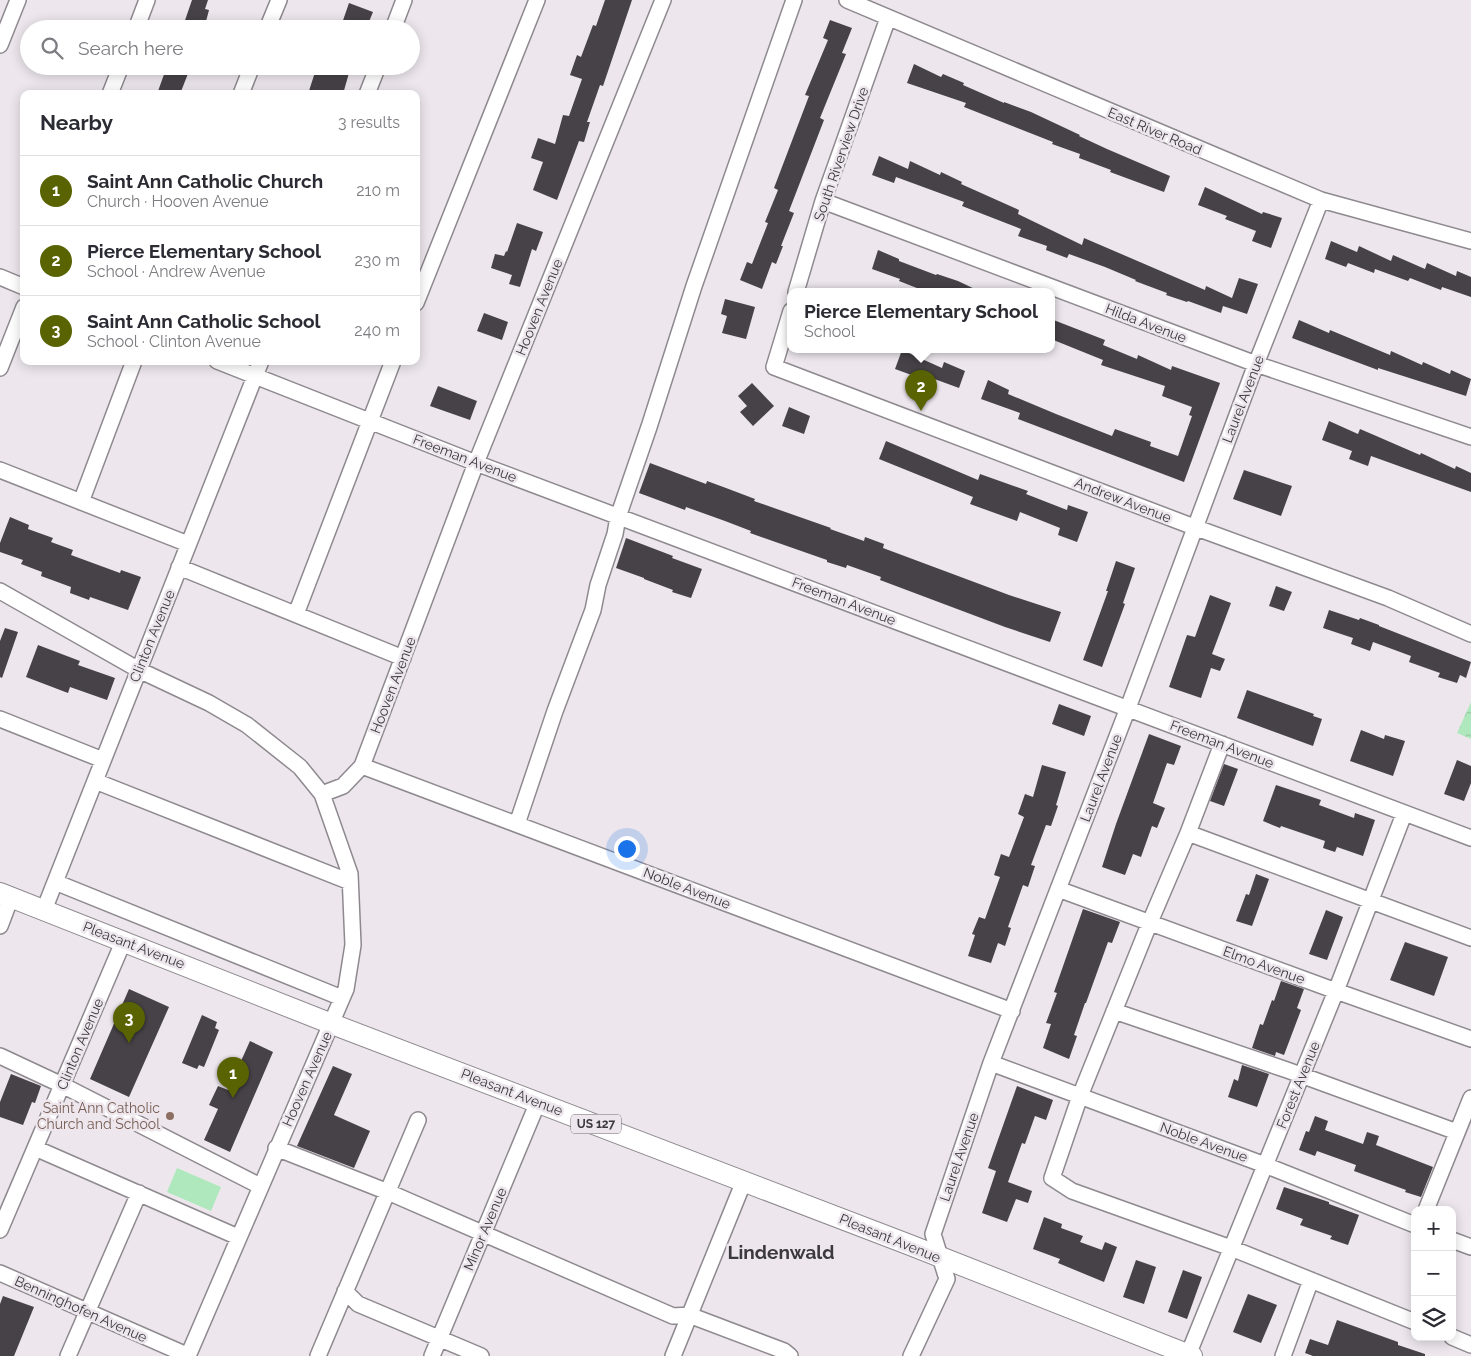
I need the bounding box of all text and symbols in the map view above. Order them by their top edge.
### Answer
search box [20,20,420,75]
icon: search [38,34,66,62]
text: Search here [78,37,184,59]
street label: South Riverview Drive [811,85,871,223]
street label: East River Road [1106,104,1204,158]
text: Nearby [40,110,113,135]
text: 3 results [338,113,400,132]
text: Saint Ann Catholic Church [87,170,323,192]
text: 1 [52,181,60,200]
text: 210 m [356,181,400,200]
text: Church · Hooven Avenue [87,192,269,211]
text: Pierce Elementary School [87,240,321,262]
text: 2 [51,251,61,270]
text: 230 m [355,251,400,270]
street label: Hooven Avenue [512,256,566,358]
text: School · Andrew Avenue [87,262,265,281]
popup [787,288,1055,353]
text: Pierce Elementary School [804,300,1038,322]
street label: Hilda Avenue [1103,300,1189,346]
text: Saint Ann Catholic School [87,310,321,332]
text: 3 [52,321,60,340]
text: 240 m [354,321,400,340]
text: School [804,322,855,341]
text: School · Clinton Avenue [87,332,261,351]
street label: Laurel Avenue [1219,353,1267,445]
pin: 2 [905,370,937,411]
street label: Freeman Avenue [411,431,519,485]
street label: Andrew Avenue [1072,474,1174,526]
street label: Freeman Avenue [790,574,898,628]
street label: Clinton Avenue [126,588,178,684]
street label: Hooven Avenue [367,634,419,736]
street label: Freeman Avenue [1168,717,1276,771]
street label: Laurel Avenue [1077,732,1125,824]
your location [614,836,640,862]
street label: Noble Avenue [641,864,733,912]
street label: Pleasant Avenue [81,918,187,972]
street label: Elmo Avenue [1221,943,1307,987]
street label: Clinton Avenue [54,996,106,1092]
pin: 3 [113,1002,145,1043]
street label: Hooven Avenue [279,1029,335,1129]
street label: Forest Avenue [1273,1039,1323,1131]
pin: 1 [217,1057,249,1098]
street label: Pleasant Avenue [459,1065,565,1119]
place label: Saint Ann Catholic Church and School [37,1100,160,1132]
marker: Saint Ann Catholic Church and School [164,1110,176,1122]
street label: Laurel Avenue [936,1111,982,1203]
road number: US 127 [571,1114,621,1134]
street label: Noble Avenue [1158,1119,1250,1165]
street label: Minor Avenue [460,1185,510,1273]
map controls [1411,1206,1456,1341]
button: + [1411,1206,1456,1251]
street label: Pleasant Avenue [837,1210,943,1266]
district label: Lindenwald [727,1241,835,1263]
button: − [1411,1251,1456,1296]
street label: Benninghofen Avenue [12,1273,150,1345]
button: layers [1411,1296,1456,1341]

